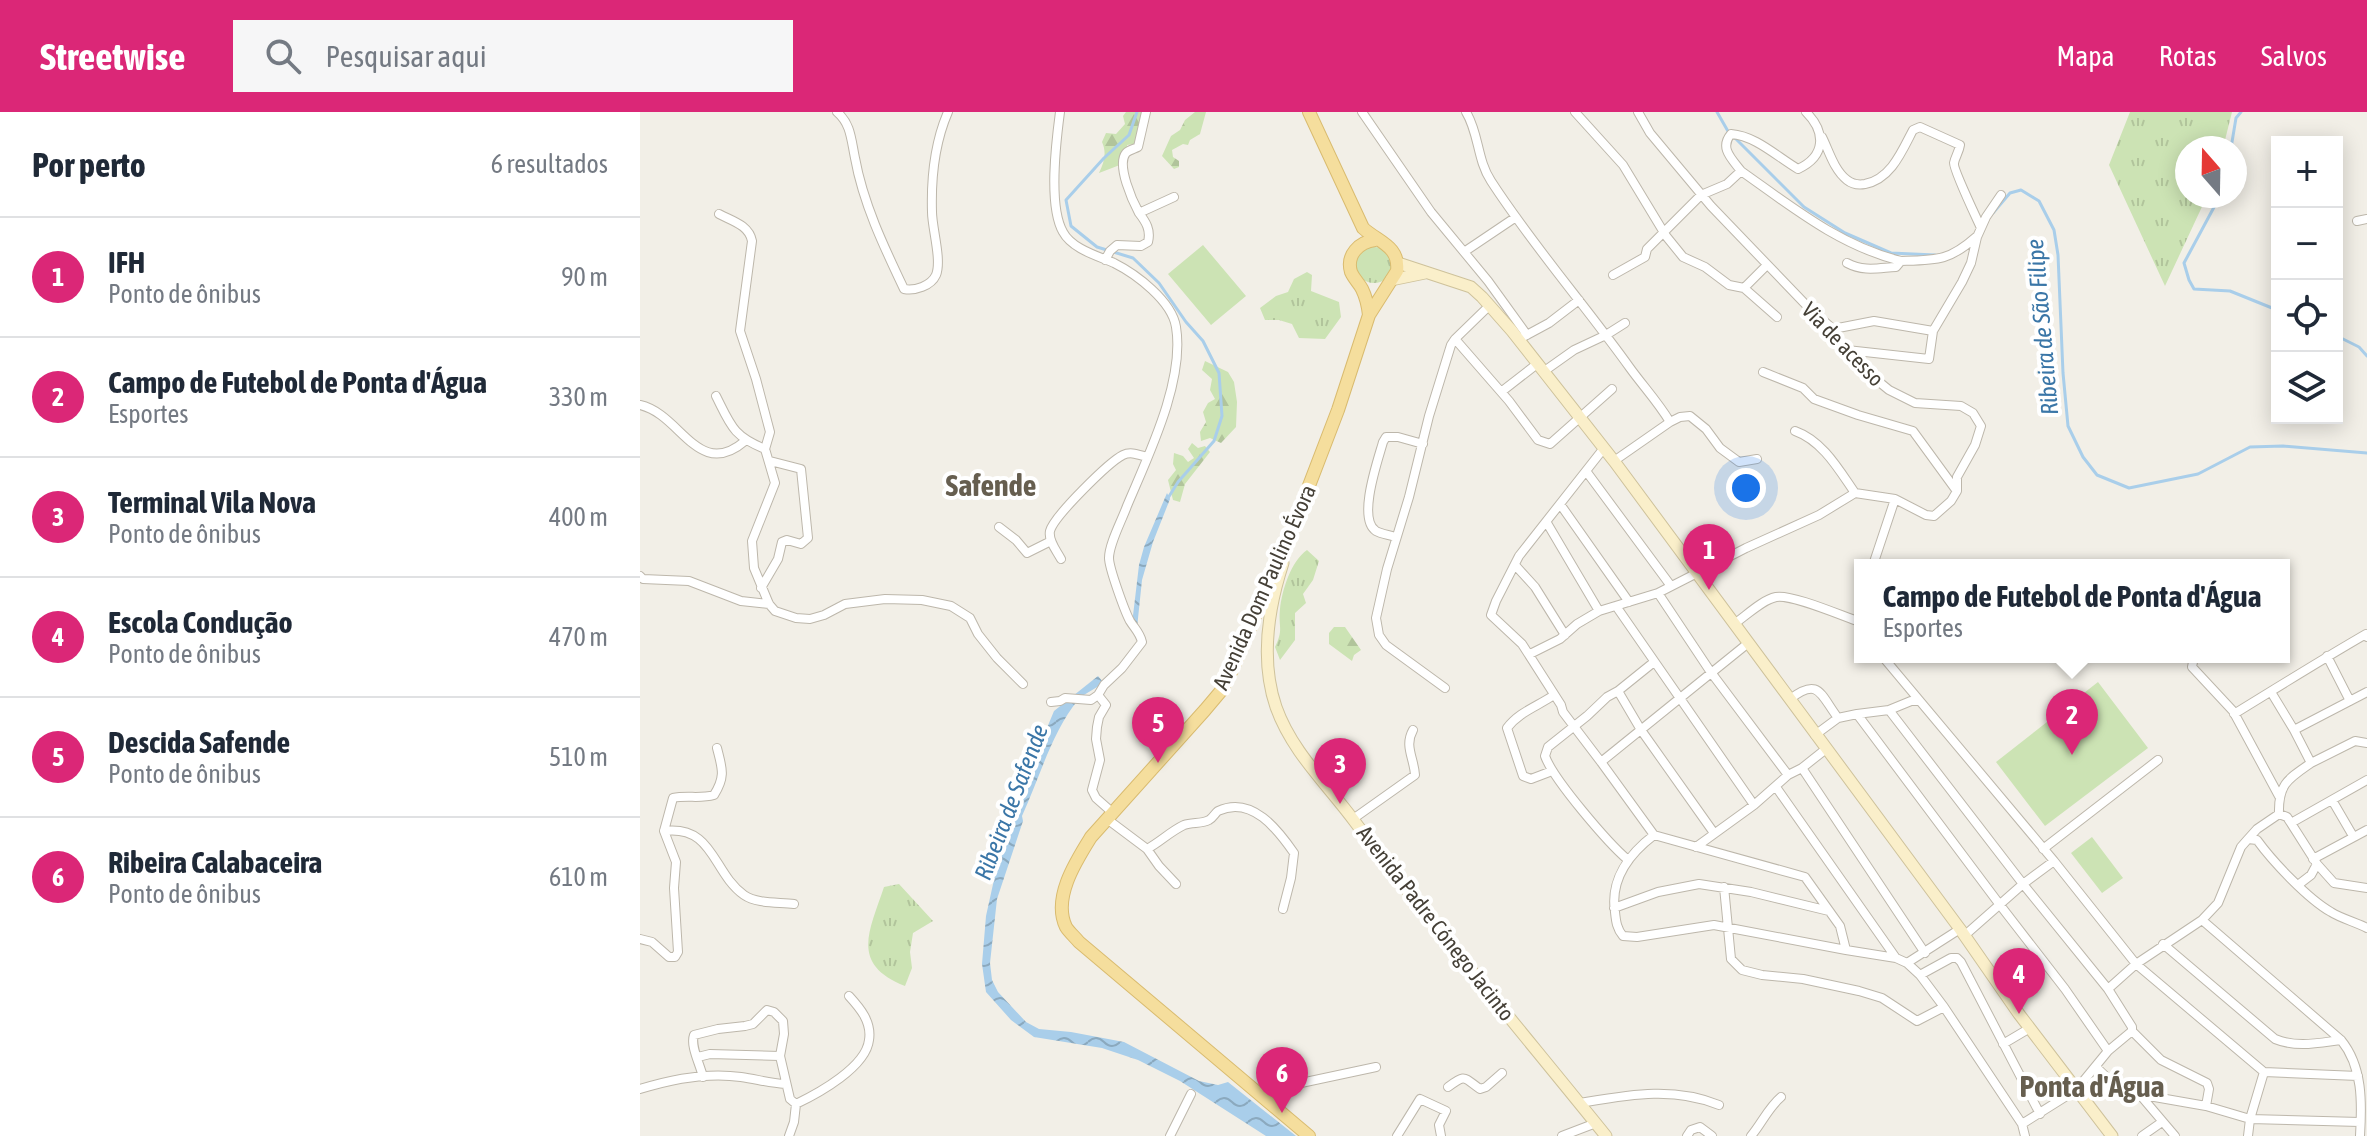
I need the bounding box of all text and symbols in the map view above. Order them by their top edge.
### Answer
search box [233,20,793,92]
icon: search [261,34,305,78]
text: Streetwise [40,35,185,78]
text: Pesquisar aqui [325,39,487,73]
text: Mapa [2057,40,2115,72]
text: Rotas [2159,40,2217,72]
text: Salvos [2261,40,2327,72]
north arrow [2175,136,2247,208]
map controls [2271,136,2343,424]
button: + [2271,136,2343,208]
text: Por perto [32,145,146,184]
text: 6 resultados [491,149,608,179]
button: − [2271,208,2343,280]
water label: Ribeira de São Filipe [2021,238,2063,416]
text: IFH [108,245,145,279]
text: 1 [52,262,64,292]
text: 90 m [561,262,608,292]
text: Ponto de ônibus [108,279,261,309]
button: locate [2271,280,2343,352]
street label: Via de acesso [1797,297,1889,391]
button: layers [2271,352,2343,424]
text: Campo de Futebol de Ponta d'Água [108,365,487,399]
text: 2 [52,382,64,412]
text: 330 m [549,382,608,412]
text: Esportes [108,399,188,429]
district label: Safende [946,468,1036,502]
your location [1726,468,1766,508]
street label: Avenida Dom Paulino Évora [1207,481,1321,693]
text: Terminal Vila Nova [108,485,316,519]
text: 3 [52,502,64,532]
text: 400 m [549,502,608,532]
text: Ponto de ônibus [108,519,261,549]
pin: 1 [1683,524,1735,590]
popup [1854,559,2290,663]
text: Campo de Futebol de Ponta d'Água [1883,579,2261,613]
text: Escola Condução [108,605,293,639]
text: Esportes [1883,613,1963,643]
text: 4 [52,622,64,652]
text: 470 m [549,622,608,652]
text: Ponto de ônibus [108,639,261,669]
pin: 2 [2046,689,2098,755]
pin: 5 [1132,697,1184,763]
water label: Ribeira de Safende [969,720,1053,884]
text: Descida Safende [108,725,290,759]
pin: 3 [1314,738,1366,804]
text: 5 [52,742,64,772]
text: 510 m [549,742,608,772]
text: Ponto de ônibus [108,759,261,789]
street label: Avenida Padre Cónego Jacinto [1352,820,1520,1026]
text: Ribeira Calabaceira [108,845,322,879]
text: 6 [52,862,64,892]
text: 610 m [549,862,608,892]
text: Ponto de ônibus [108,879,261,909]
pin: 4 [1993,948,2045,1014]
pin: 6 [1256,1047,1308,1113]
district label: Ponta d'Água [2020,1069,2165,1103]

